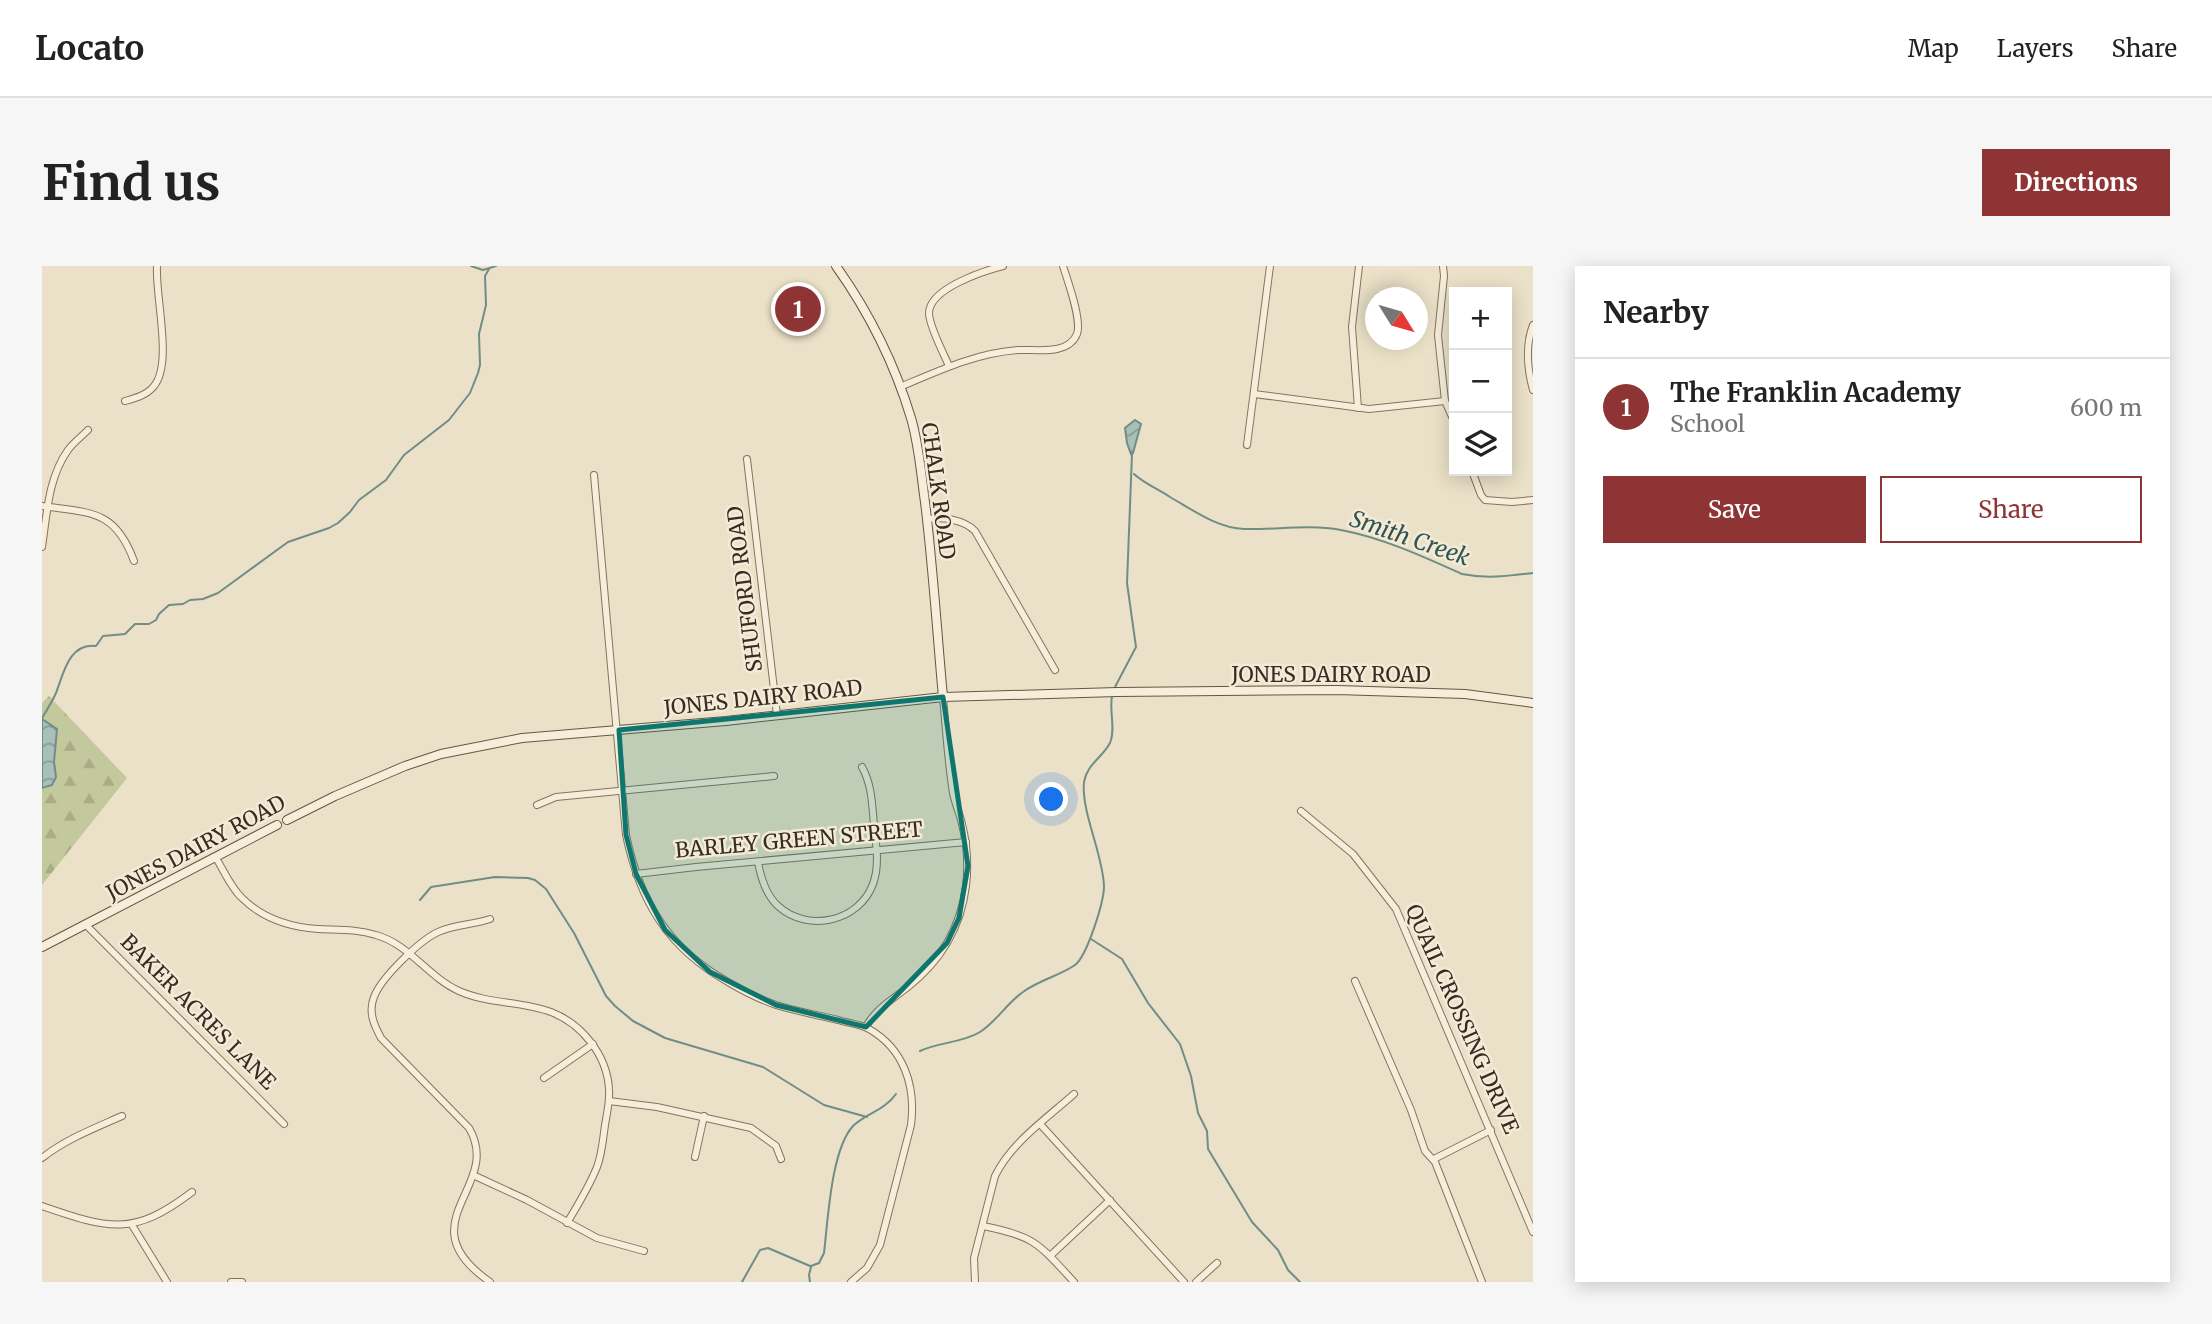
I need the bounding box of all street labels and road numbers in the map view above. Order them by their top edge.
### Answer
street label: CHALK ROAD [916,421,961,561]
street label: SHUFORD ROAD [721,504,768,674]
street label: JONES DAIRY ROAD [1230,661,1431,688]
street label: JONES DAIRY ROAD [661,674,864,721]
street label: JONES DAIRY ROAD [101,789,290,907]
street label: BARLEY GREEN STREET [674,815,924,864]
street label: QUAIL CROSSING DRIVE [1400,900,1525,1138]
street label: BAKER ACRES LANE [115,928,282,1096]

